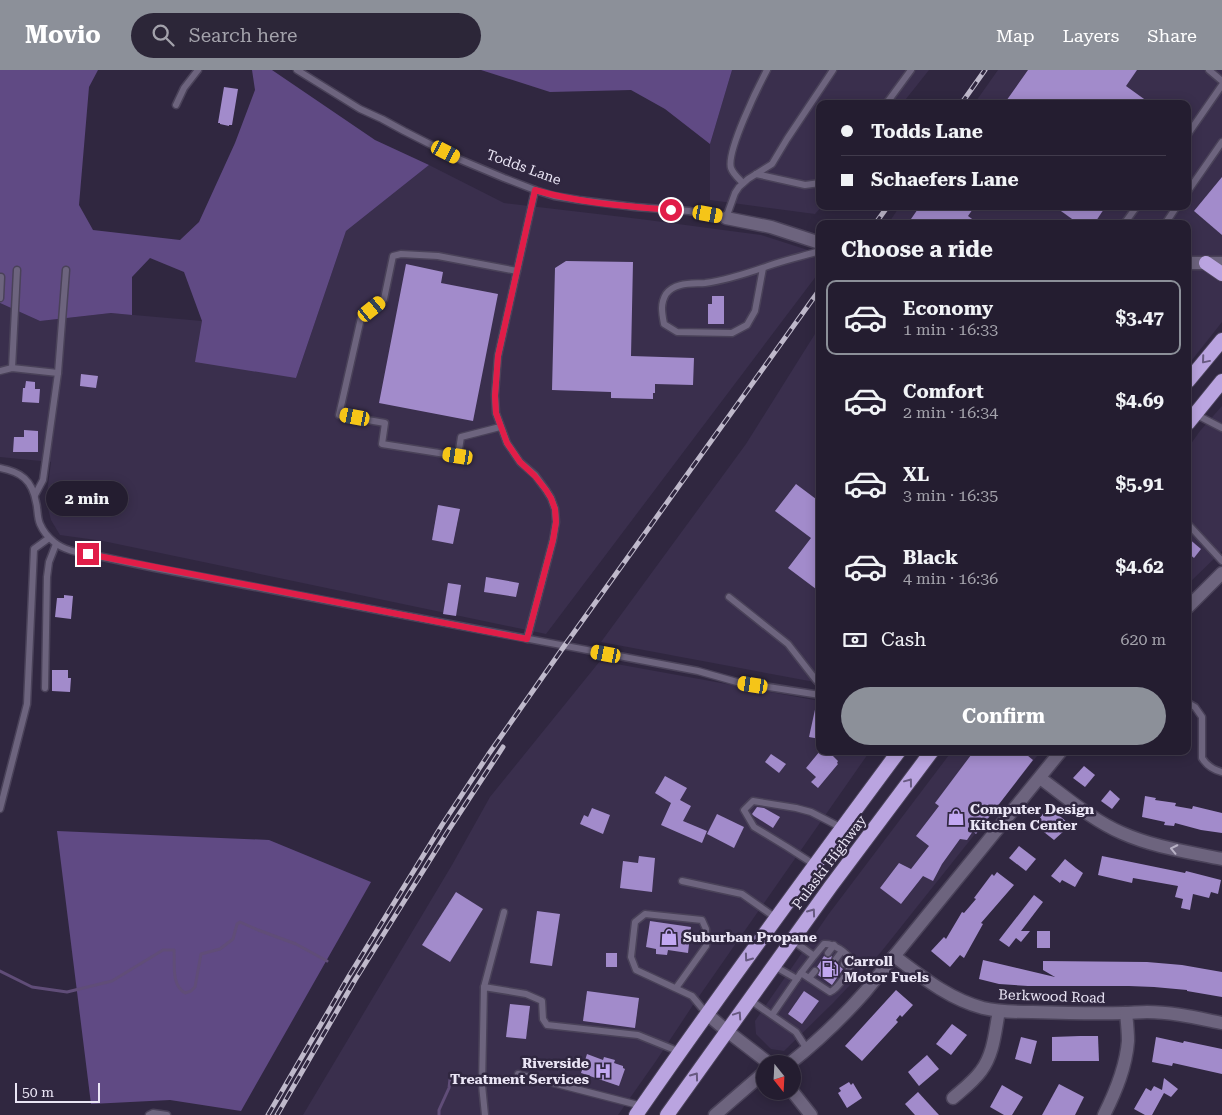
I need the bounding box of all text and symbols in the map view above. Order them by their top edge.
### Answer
search box [131,13,481,58]
text: Movio [25,21,101,49]
icon: search [149,21,177,49]
text: Search here [189,24,298,47]
text: Map [996,25,1035,46]
text: Layers [1063,25,1119,46]
text: Share [1147,25,1197,46]
text: Todds Lane [871,120,983,143]
car [429,139,462,165]
street label: Todds Lane [484,146,564,188]
text: Schaefers Lane [871,168,1019,191]
route start [660,199,682,221]
car [691,204,724,224]
text: Choose a ride [841,237,993,262]
car [355,294,388,324]
icon: car [843,295,888,340]
text: Economy [903,297,993,320]
text: $3.47 [1115,306,1164,329]
text: 1 min · 16:33 [903,320,998,339]
one-way arrow [1201,355,1210,364]
icon: car [843,378,888,423]
text: Comfort [903,380,984,403]
text: $4.69 [1115,389,1164,412]
text: 2 min · 16:34 [903,403,998,422]
car [338,407,371,427]
car [442,446,473,466]
icon: car [843,461,888,506]
text: XL [903,463,929,486]
text: $5.91 [1115,472,1164,495]
callout: 2 min [47,482,129,516]
text: 3 min · 16:35 [903,486,998,505]
text: 2 min [65,489,109,508]
route end [77,543,99,565]
icon: car [843,544,888,589]
text: Black [903,546,958,569]
text: $4.62 [1115,555,1164,578]
text: 4 min · 16:36 [903,569,998,588]
icon: cash [841,626,869,654]
text: Cash [881,628,926,651]
text: 620 m [1120,630,1166,649]
car [589,644,622,664]
car [737,675,768,695]
button: Confirm [841,687,1166,745]
one-way arrow [903,778,912,788]
place label: Computer Design Kitchen Center [970,801,1095,833]
shop icon: Computer Design Kitchen Center [946,807,966,827]
street label: Pulaski Highway [789,811,870,912]
one-way arrow [1170,844,1179,855]
one-way arrow [806,908,815,918]
shop icon: Suburban Propane [659,927,679,947]
place label: Suburban Propane [683,929,817,945]
one-way arrow [745,952,754,962]
place label: Carroll Motor Fuels [844,953,929,985]
fuel station icon: Carroll Motor Fuels [820,959,840,979]
street label: Berkwood Road [998,986,1106,1006]
one-way arrow [732,1012,741,1021]
place label: Riverside Treatment Services [450,1055,589,1087]
north arrow [756,1055,801,1100]
map controls [756,1055,801,1100]
hospital icon: Riverside Treatment Services [593,1061,613,1081]
one-way arrow [689,1072,698,1081]
scale bar [15,1080,100,1103]
text: 50 m [22,1084,54,1100]

